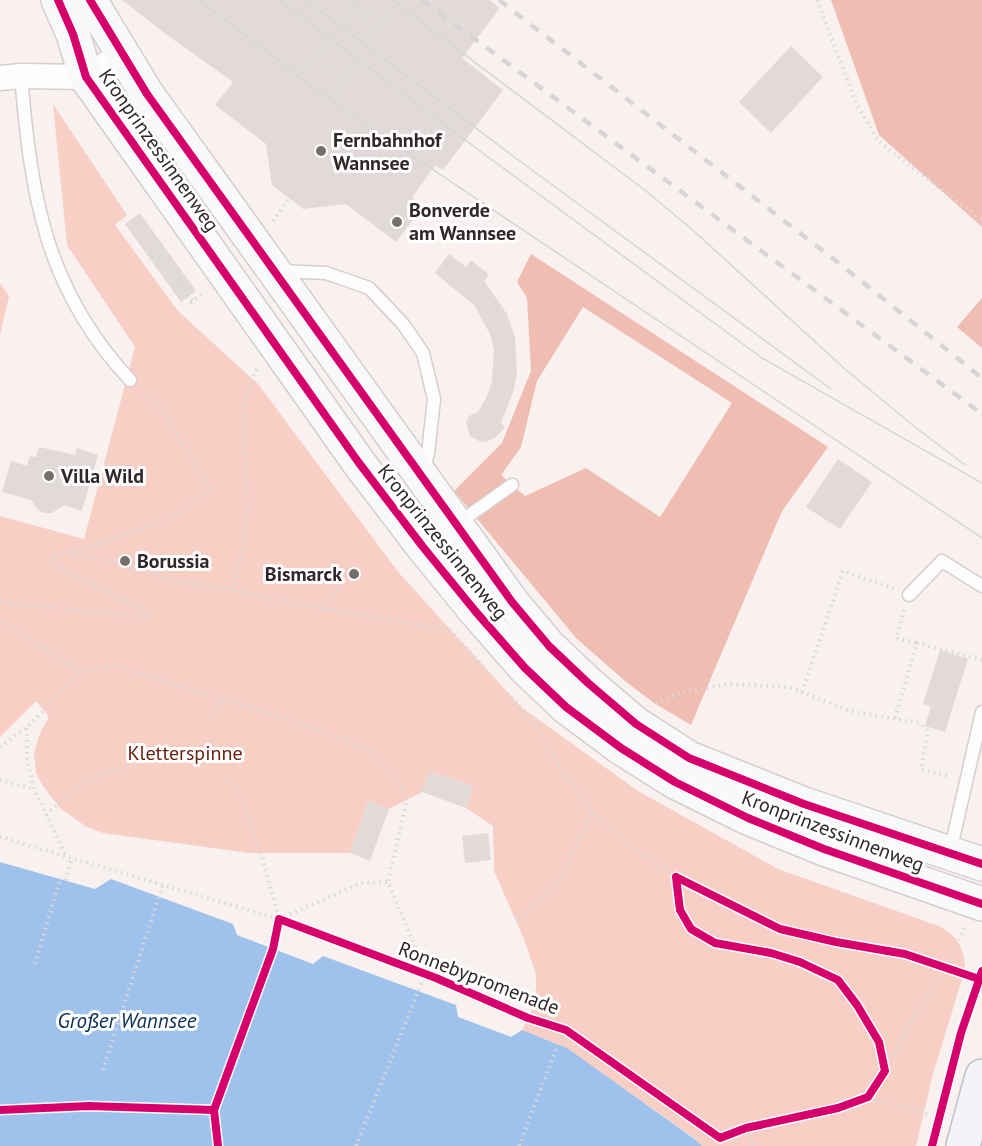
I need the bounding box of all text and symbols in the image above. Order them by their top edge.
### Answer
street label: Kronprinzessinnenweg [93,63,225,237]
place label: Fernbahnhof Wannsee [333,127,443,176]
marker: Fernbahnhof Wannsee [314,144,328,158]
place label: Bonverde am Wannsee [409,197,516,246]
marker: Bonverde am Wannsee [390,215,404,229]
street label: Kronprinzessinnenweg [372,459,514,625]
place label: Villa Wild [60,463,144,489]
marker: Villa Wild [42,469,56,483]
place label: Borussia [137,548,210,574]
marker: Borussia [118,554,132,568]
place label: Bismarck [265,561,342,587]
marker: Bismarck [347,567,361,581]
park label: Kletterspinne [127,740,243,766]
street label: Kronprinzessinnenweg [738,784,928,878]
street label: Ronnebypromenade [395,935,563,1021]
water label: Großer Wannsee [57,1007,197,1034]

